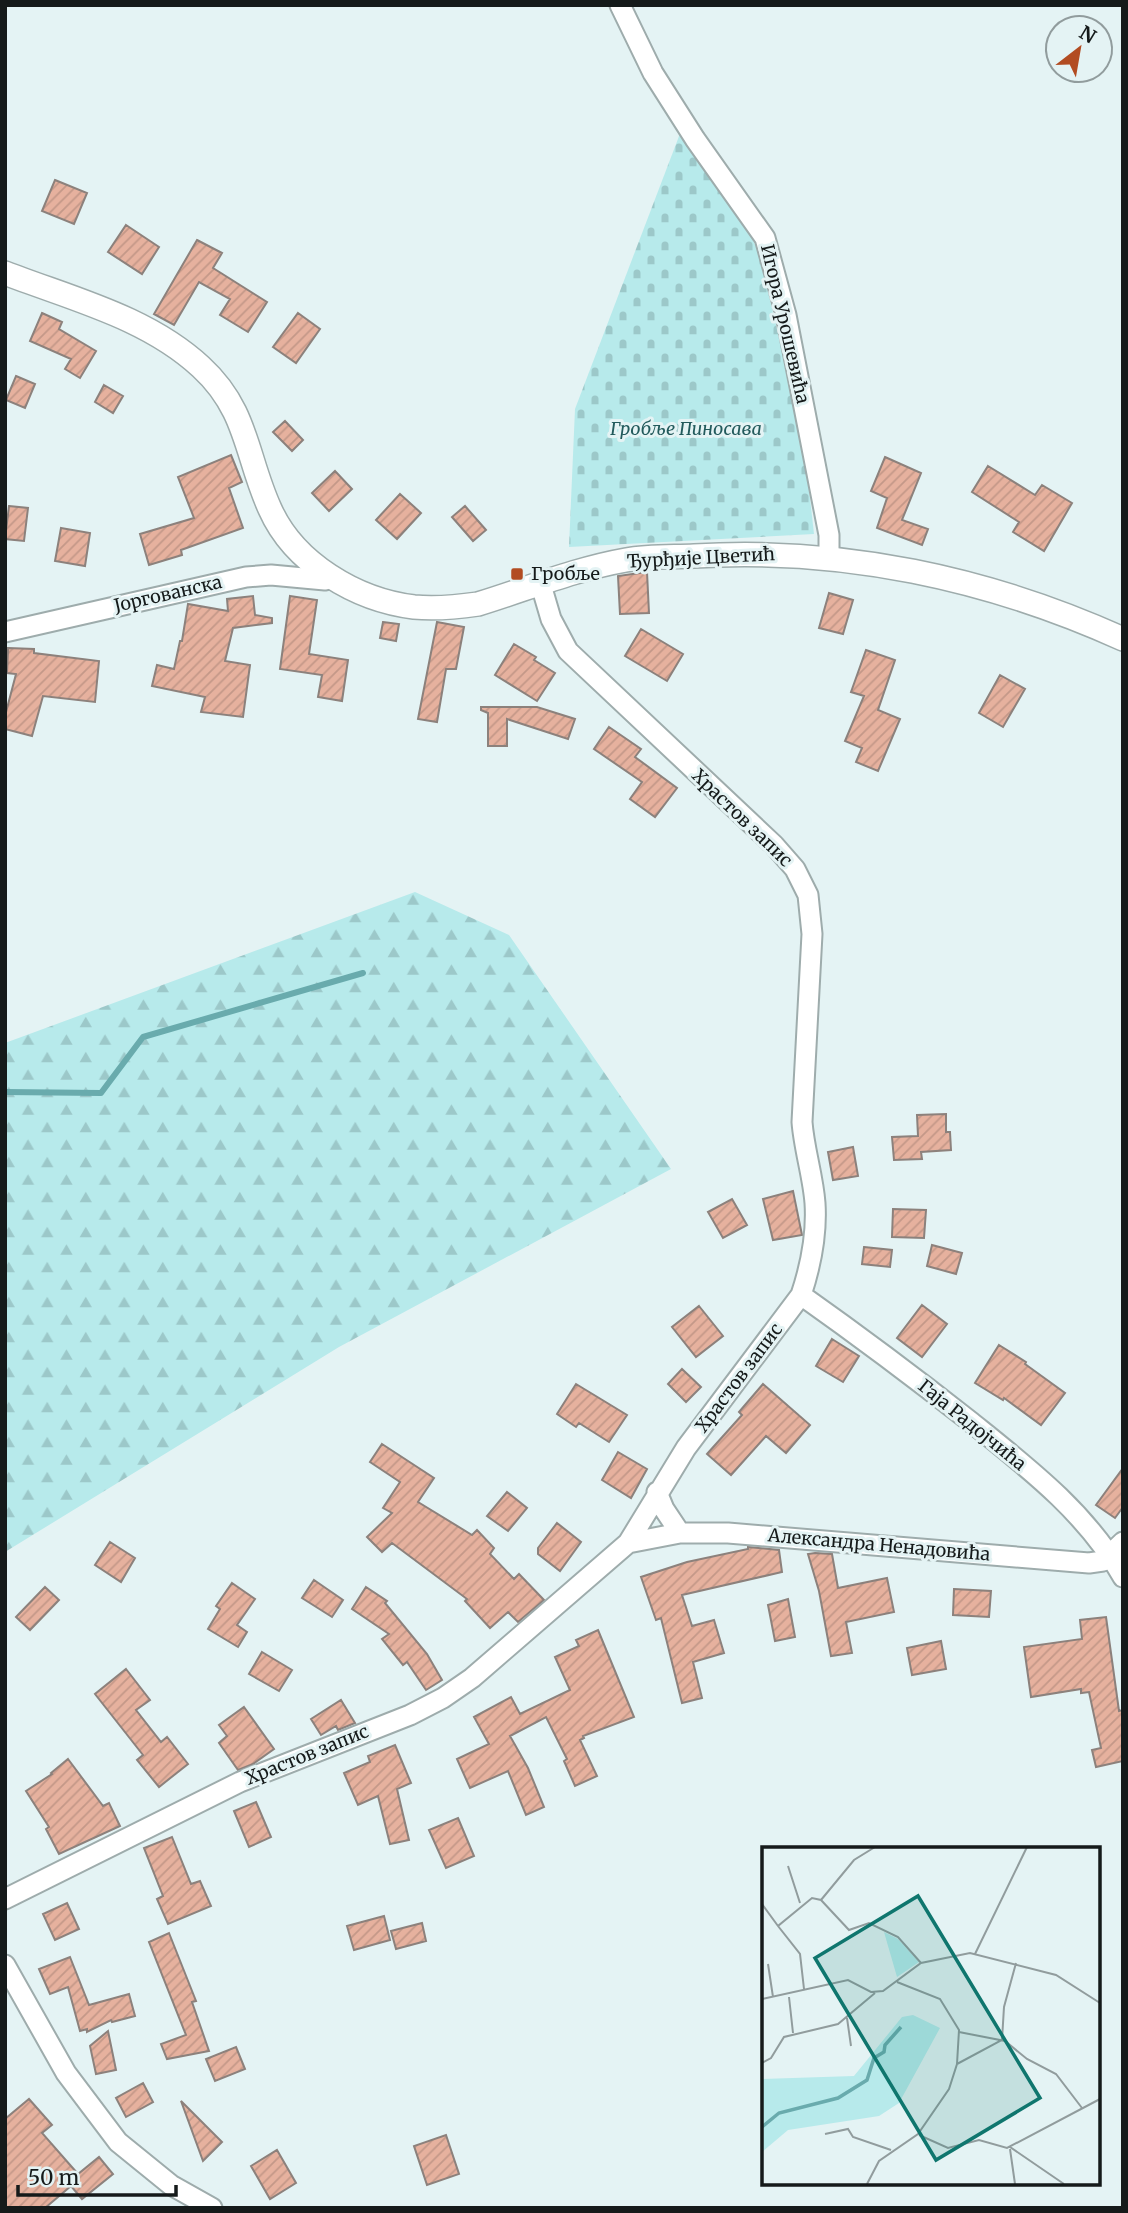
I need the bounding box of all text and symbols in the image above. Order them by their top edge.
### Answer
north arrow [1044,14,1114,84]
text: N [1075,20,1100,49]
street label: Игора Урошевића [756,242,815,406]
park label: Гробље Пиносава [610,417,762,440]
street label: Ђурђије Цветић [626,542,776,573]
place label: Гробље [531,562,600,585]
marker: Гробље [509,566,525,582]
street label: Јоргованска [111,570,224,617]
street label: Храстов запис [687,764,797,871]
street label: Храстов запис [690,1319,787,1437]
street label: Гаја Радојчића [914,1374,1031,1475]
street label: Александра Ненадовића [766,1523,991,1566]
street label: Храстов запис [242,1719,372,1790]
inset map [762,1847,1100,2185]
scale bar [18,2154,175,2198]
text: 50 m [28,2164,79,2191]

